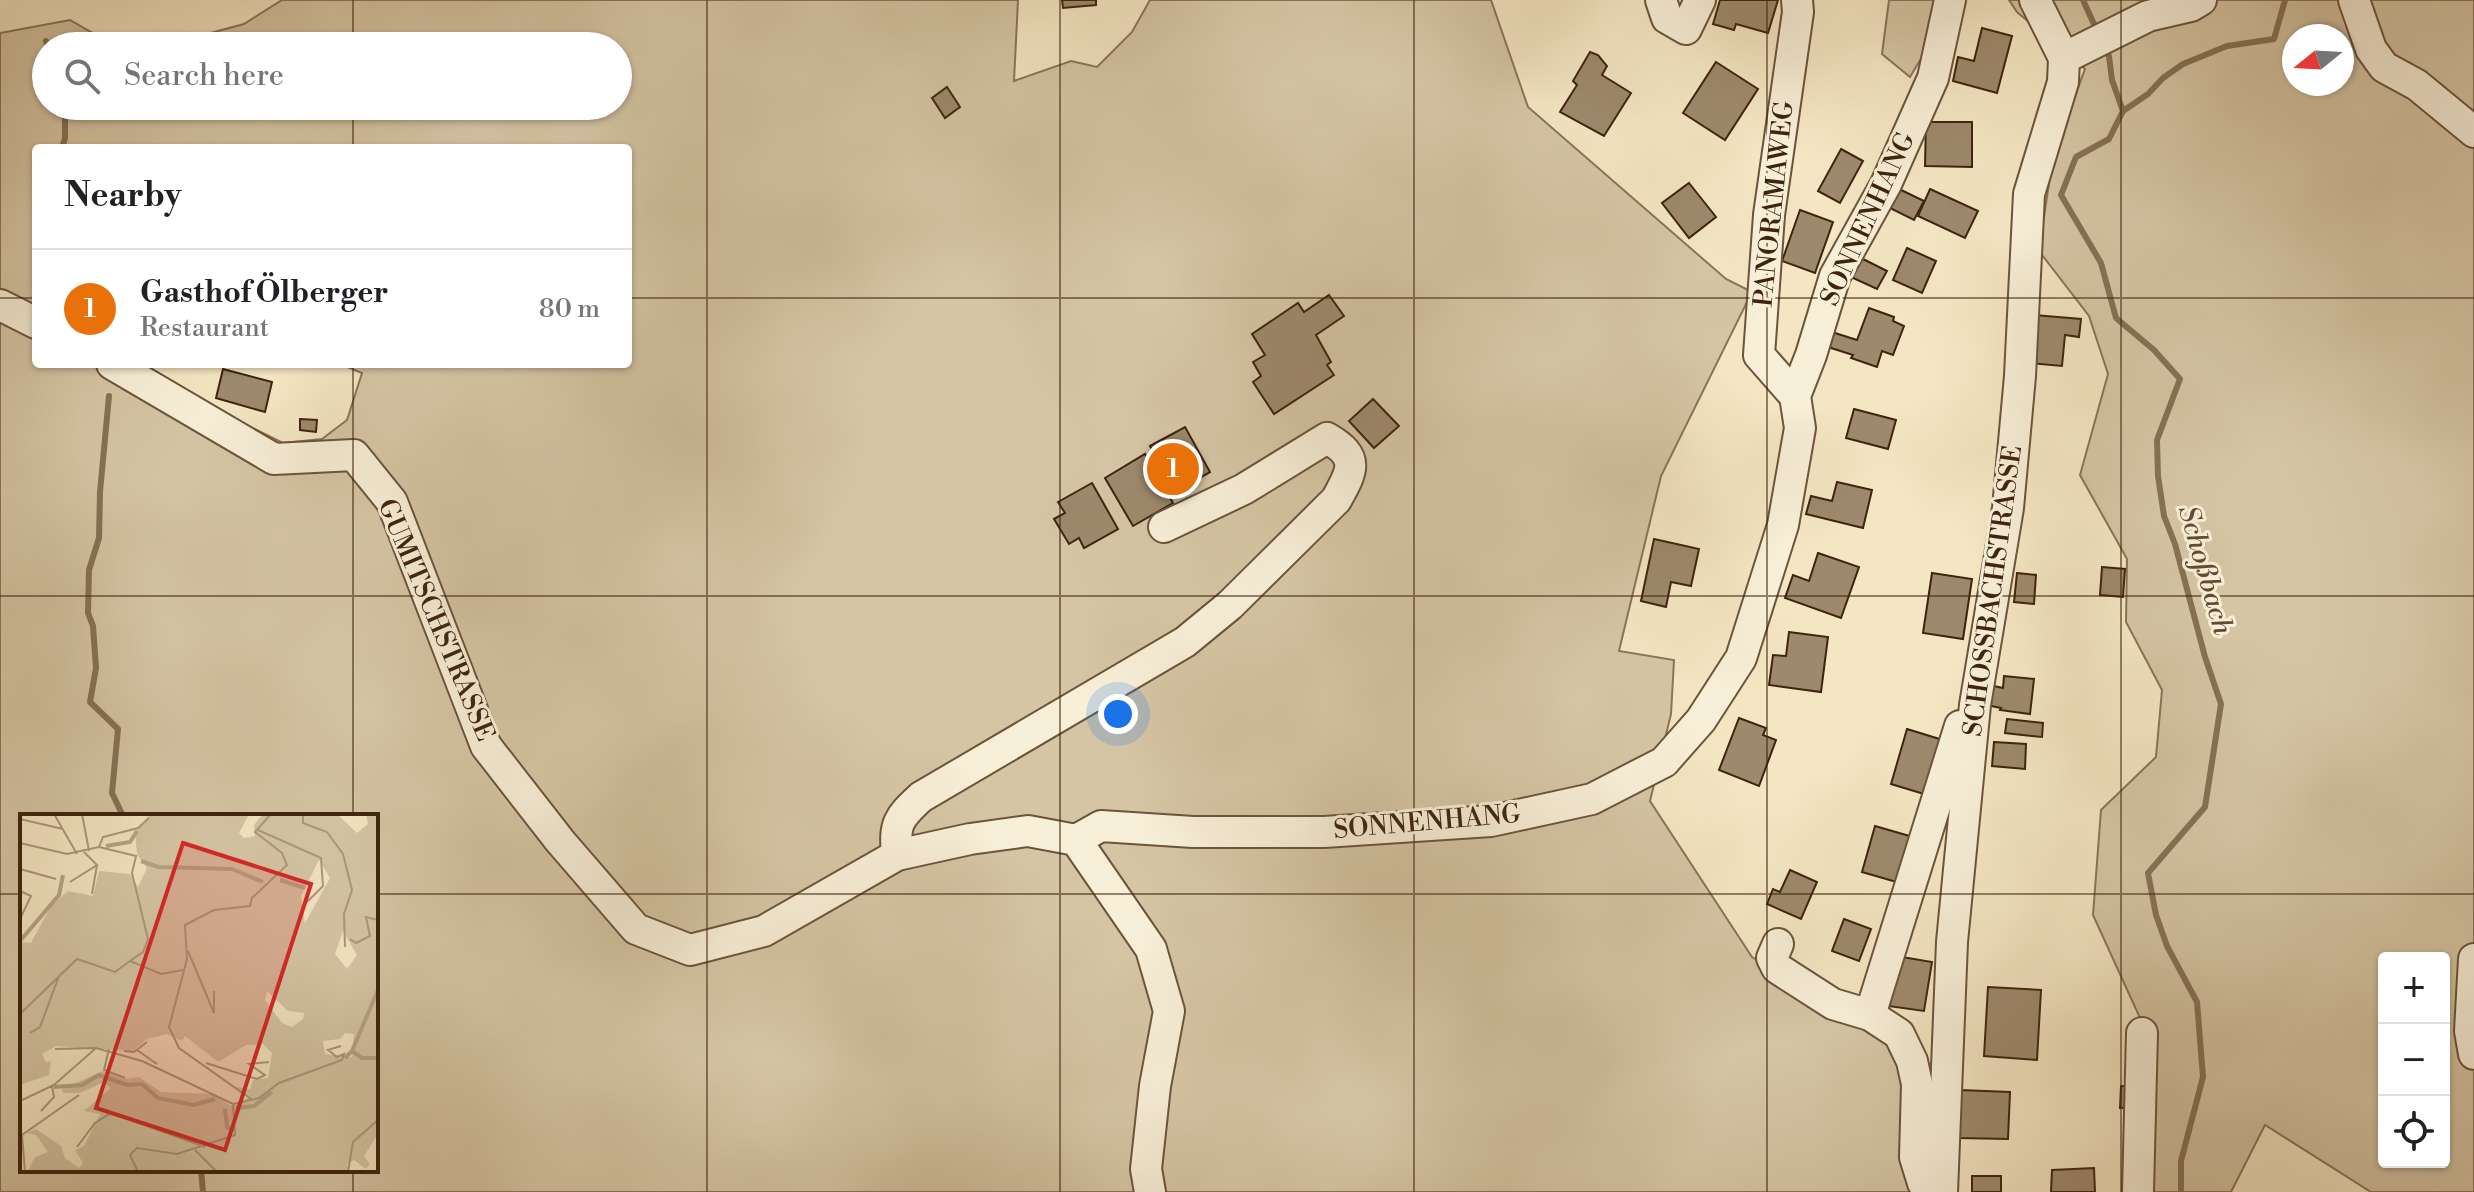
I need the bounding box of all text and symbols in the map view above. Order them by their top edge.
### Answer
north arrow [2282,24,2354,96]
search box [32,32,632,120]
icon: search [60,54,104,98]
text: Search here [124,57,284,95]
street label: PANORAMAWEG [1747,99,1801,309]
street label: SONNENHANG [1814,127,1922,311]
text: Nearby [64,175,182,217]
text: Gasthof Ölberger [140,274,388,312]
text: 1 [84,293,96,325]
text: 80 m [539,293,600,325]
text: Restaurant [140,312,269,344]
pin: 1 [1147,439,1199,499]
street label: SCHOSSBACHSTRASSE [1957,443,2029,739]
street label: GUMITSCHSTRASSE [371,494,501,746]
water label: Schoßbach [2170,501,2240,639]
your location [1098,694,1138,734]
street label: SONNENHANG [1332,798,1522,846]
inset map [20,814,378,1172]
map controls [2378,952,2450,1168]
button: + [2378,952,2450,1024]
button: − [2378,1024,2450,1096]
button: locate [2378,1096,2450,1168]

